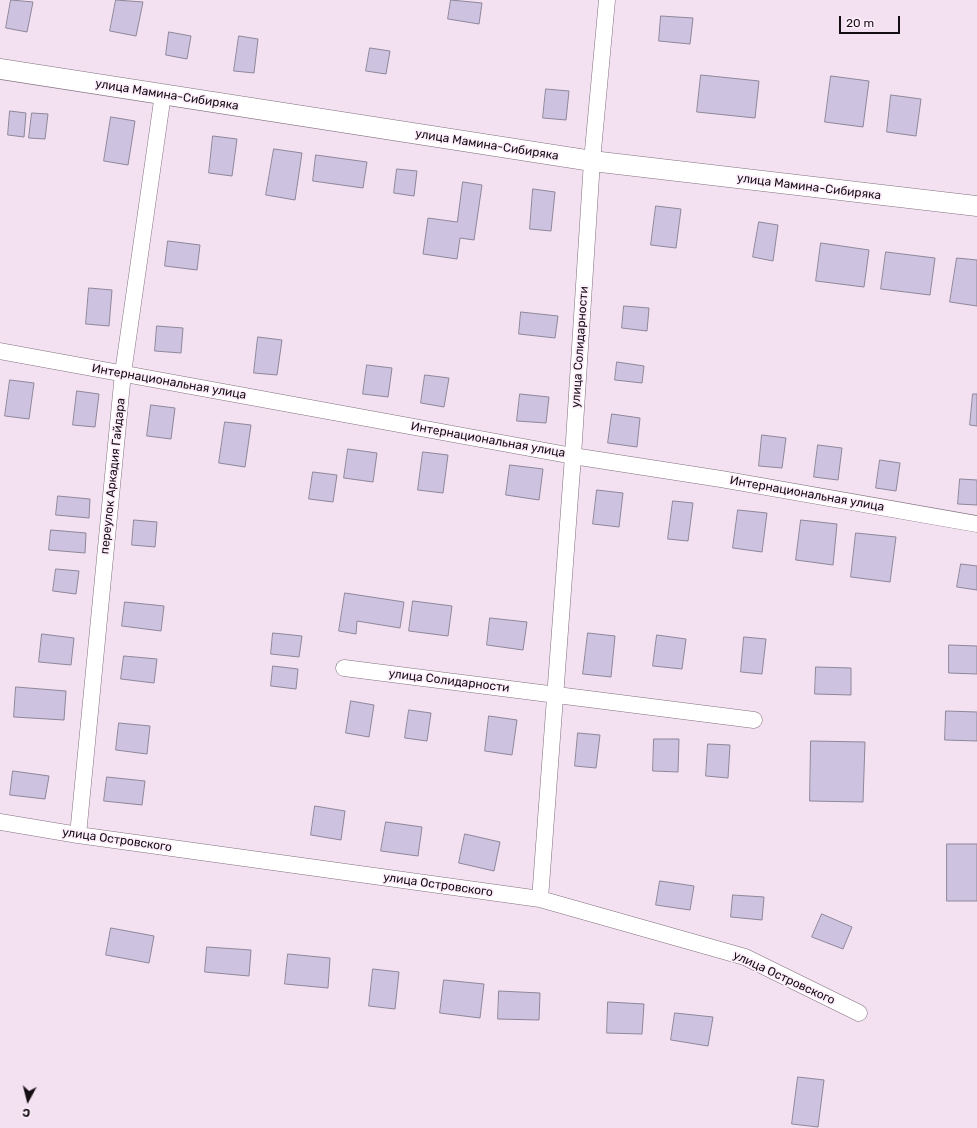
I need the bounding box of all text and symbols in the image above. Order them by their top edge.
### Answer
scale bar [841,8,902,34]
text: 20 m [846,16,874,30]
street label: улица Мамина-Сибиряка [94,77,240,113]
street label: улица Мамина-Сибиряка [414,127,560,163]
street label: улица Мамина-Сибиряка [736,171,882,203]
street label: улица Солидарности [569,286,591,408]
street label: Интернациональная улица [91,361,247,403]
street label: переулок Аркадия Гайдара [98,397,128,555]
street label: Интернациональная улица [410,419,566,461]
street label: Интернациональная улица [729,473,885,515]
street label: улица Солидарности [388,666,510,696]
street label: улица Островского [61,825,173,855]
street label: улица Островского [382,870,494,900]
street label: улица Островского [731,948,837,1008]
north arrow [8,1080,48,1120]
text: С [22,1105,31,1119]

